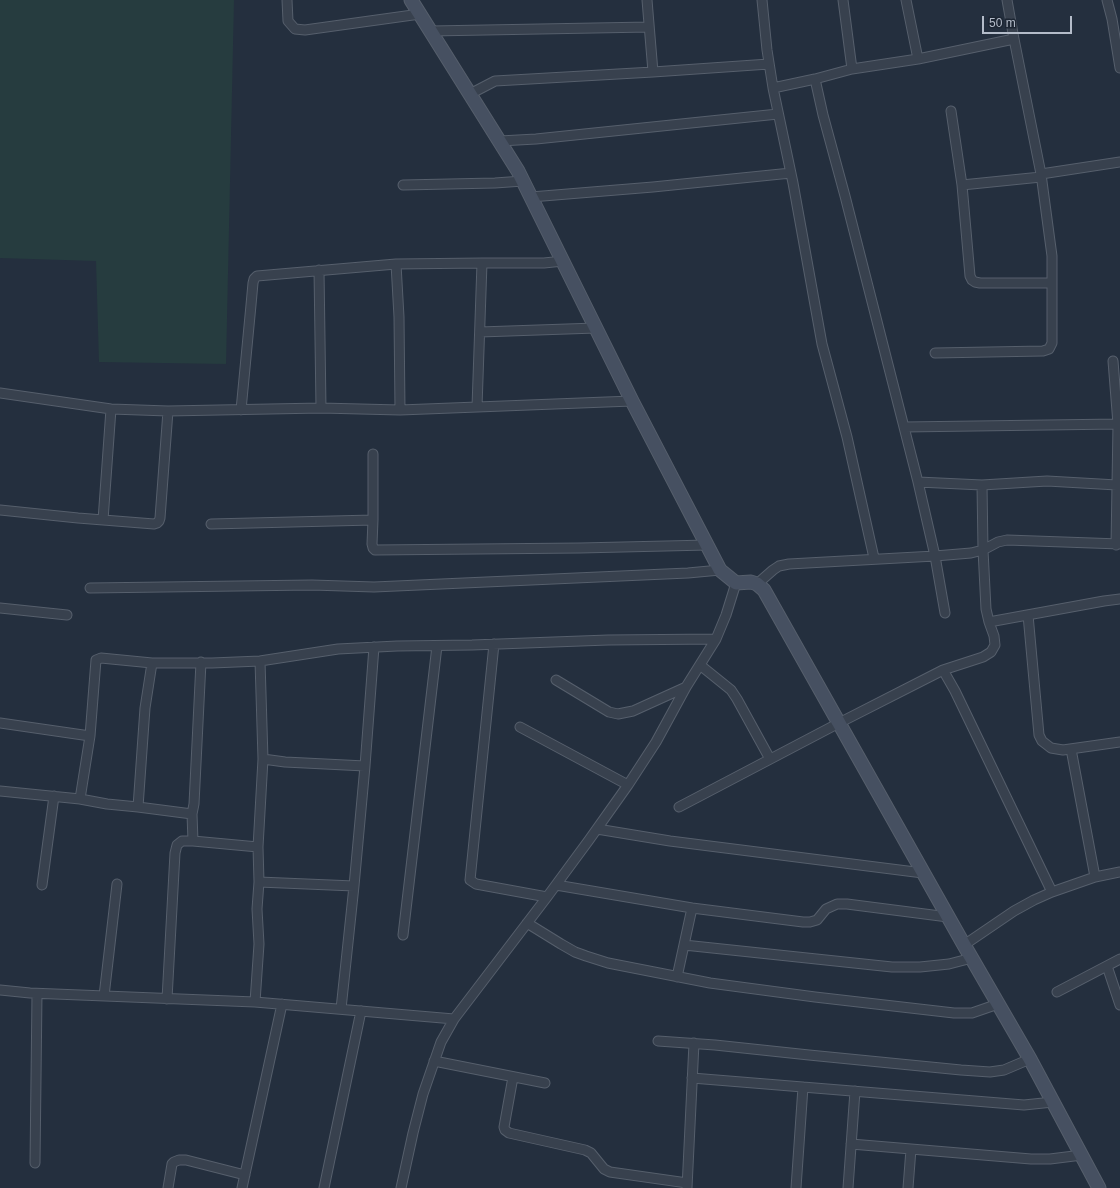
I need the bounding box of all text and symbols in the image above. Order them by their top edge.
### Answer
scale bar [984,8,1074,34]
text: 50 m [989,16,1016,30]

